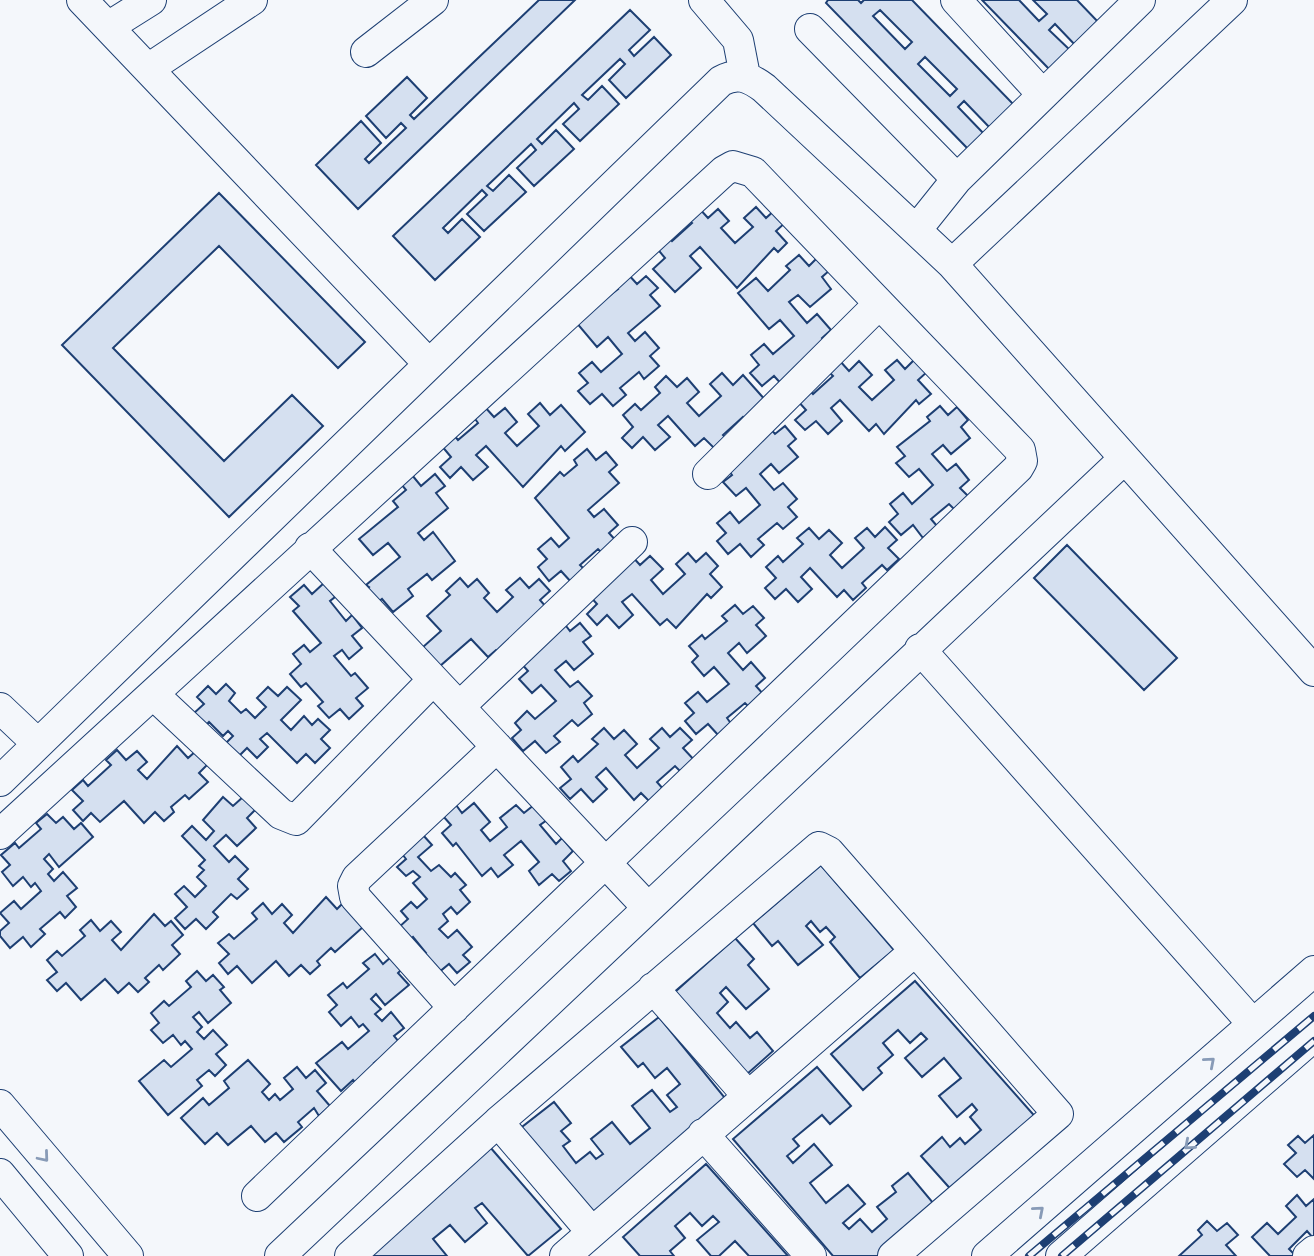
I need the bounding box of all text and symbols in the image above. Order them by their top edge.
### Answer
one-way arrow [1202,1058,1215,1070]
one-way arrow [1184,1137,1197,1149]
one-way arrow [36,1148,48,1161]
one-way arrow [1030,1207,1043,1219]

